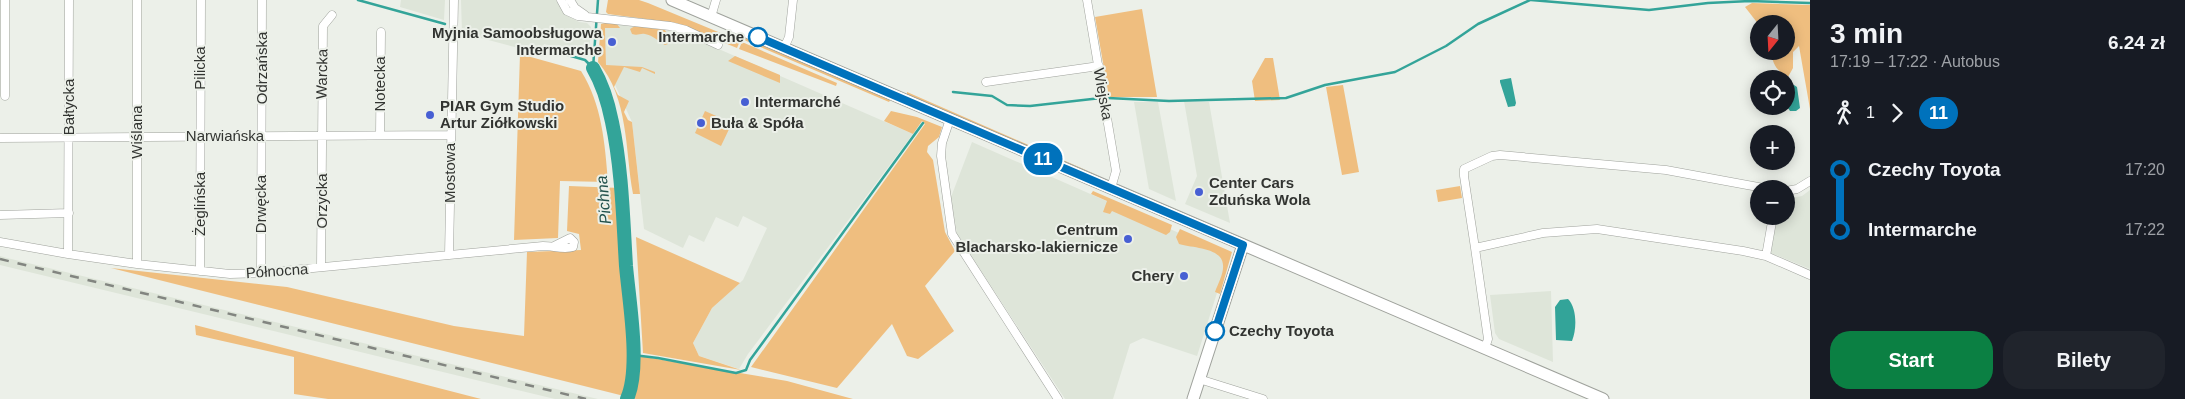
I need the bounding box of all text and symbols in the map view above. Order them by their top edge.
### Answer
north arrow [1750,15,1795,60]
map controls [1750,15,1795,225]
text: 3 min [1830,18,1903,49]
place label: Myjnia Samoobsługowa Intermarche [432,24,603,58]
marker: Intermarche [748,27,768,47]
place label: Intermarche [658,28,744,45]
street label: Odrzańska [253,31,270,104]
text: 6.24 zł [2108,32,2165,53]
marker: Myjnia Samoobsługowa Intermarche [606,36,618,48]
street label: Pilicka [191,46,208,90]
street label: Warcka [313,48,330,99]
text: 17:19 – 17:22 · Autobus [1830,53,2000,70]
street label: Notecka [371,56,388,112]
street label: Wiejska [1091,67,1117,122]
button: locate [1750,70,1795,115]
street label: Bałtycka [60,78,77,135]
place label: Intermarché [755,93,841,110]
marker: Intermarché [739,96,751,108]
place label: PIAR Gym Studio Artur Ziółkowski [440,97,564,131]
icon: walk [1830,99,1858,127]
icon: forward [1883,99,1911,127]
text: 11 [1929,103,1948,123]
text: 1 [1866,104,1875,121]
street label: Wiślana [128,105,145,159]
marker: PIAR Gym Studio Artur Ziółkowski [424,109,436,121]
place label: Buła & Spóła [711,114,804,131]
marker: Buła & Spóła [695,117,707,129]
button: + [1750,125,1795,170]
street label: Narwiańska [186,127,265,144]
street label: Mostowa [441,142,458,203]
line badge: 11 [1020,143,1066,175]
text: 11 [1033,149,1053,169]
text: Czechy Toyota [1868,159,2001,180]
text: 17:20 [2125,161,2165,178]
street label: Żeglińska [191,171,208,236]
street label: Orzycka [313,173,330,229]
street label: Drwęcka [252,174,269,233]
place label: Center Cars Zduńska Wola [1209,174,1311,208]
water label: Pichna [593,175,614,225]
button: − [1750,180,1795,225]
marker: Center Cars Zduńska Wola [1193,186,1205,198]
text: Intermarche [1868,219,1977,240]
place label: Centrum Blacharsko-lakiernicze [955,221,1118,255]
text: 17:22 [2125,221,2165,238]
marker: Centrum Blacharsko-lakiernicze [1122,233,1134,245]
street label: Północna [245,260,309,281]
place label: Chery [1131,267,1175,284]
marker: Chery [1178,270,1190,282]
marker: Czechy Toyota [1205,321,1225,341]
place label: Czechy Toyota [1229,322,1334,339]
button: Start [1830,331,1993,389]
button: Bilety [2003,331,2165,389]

